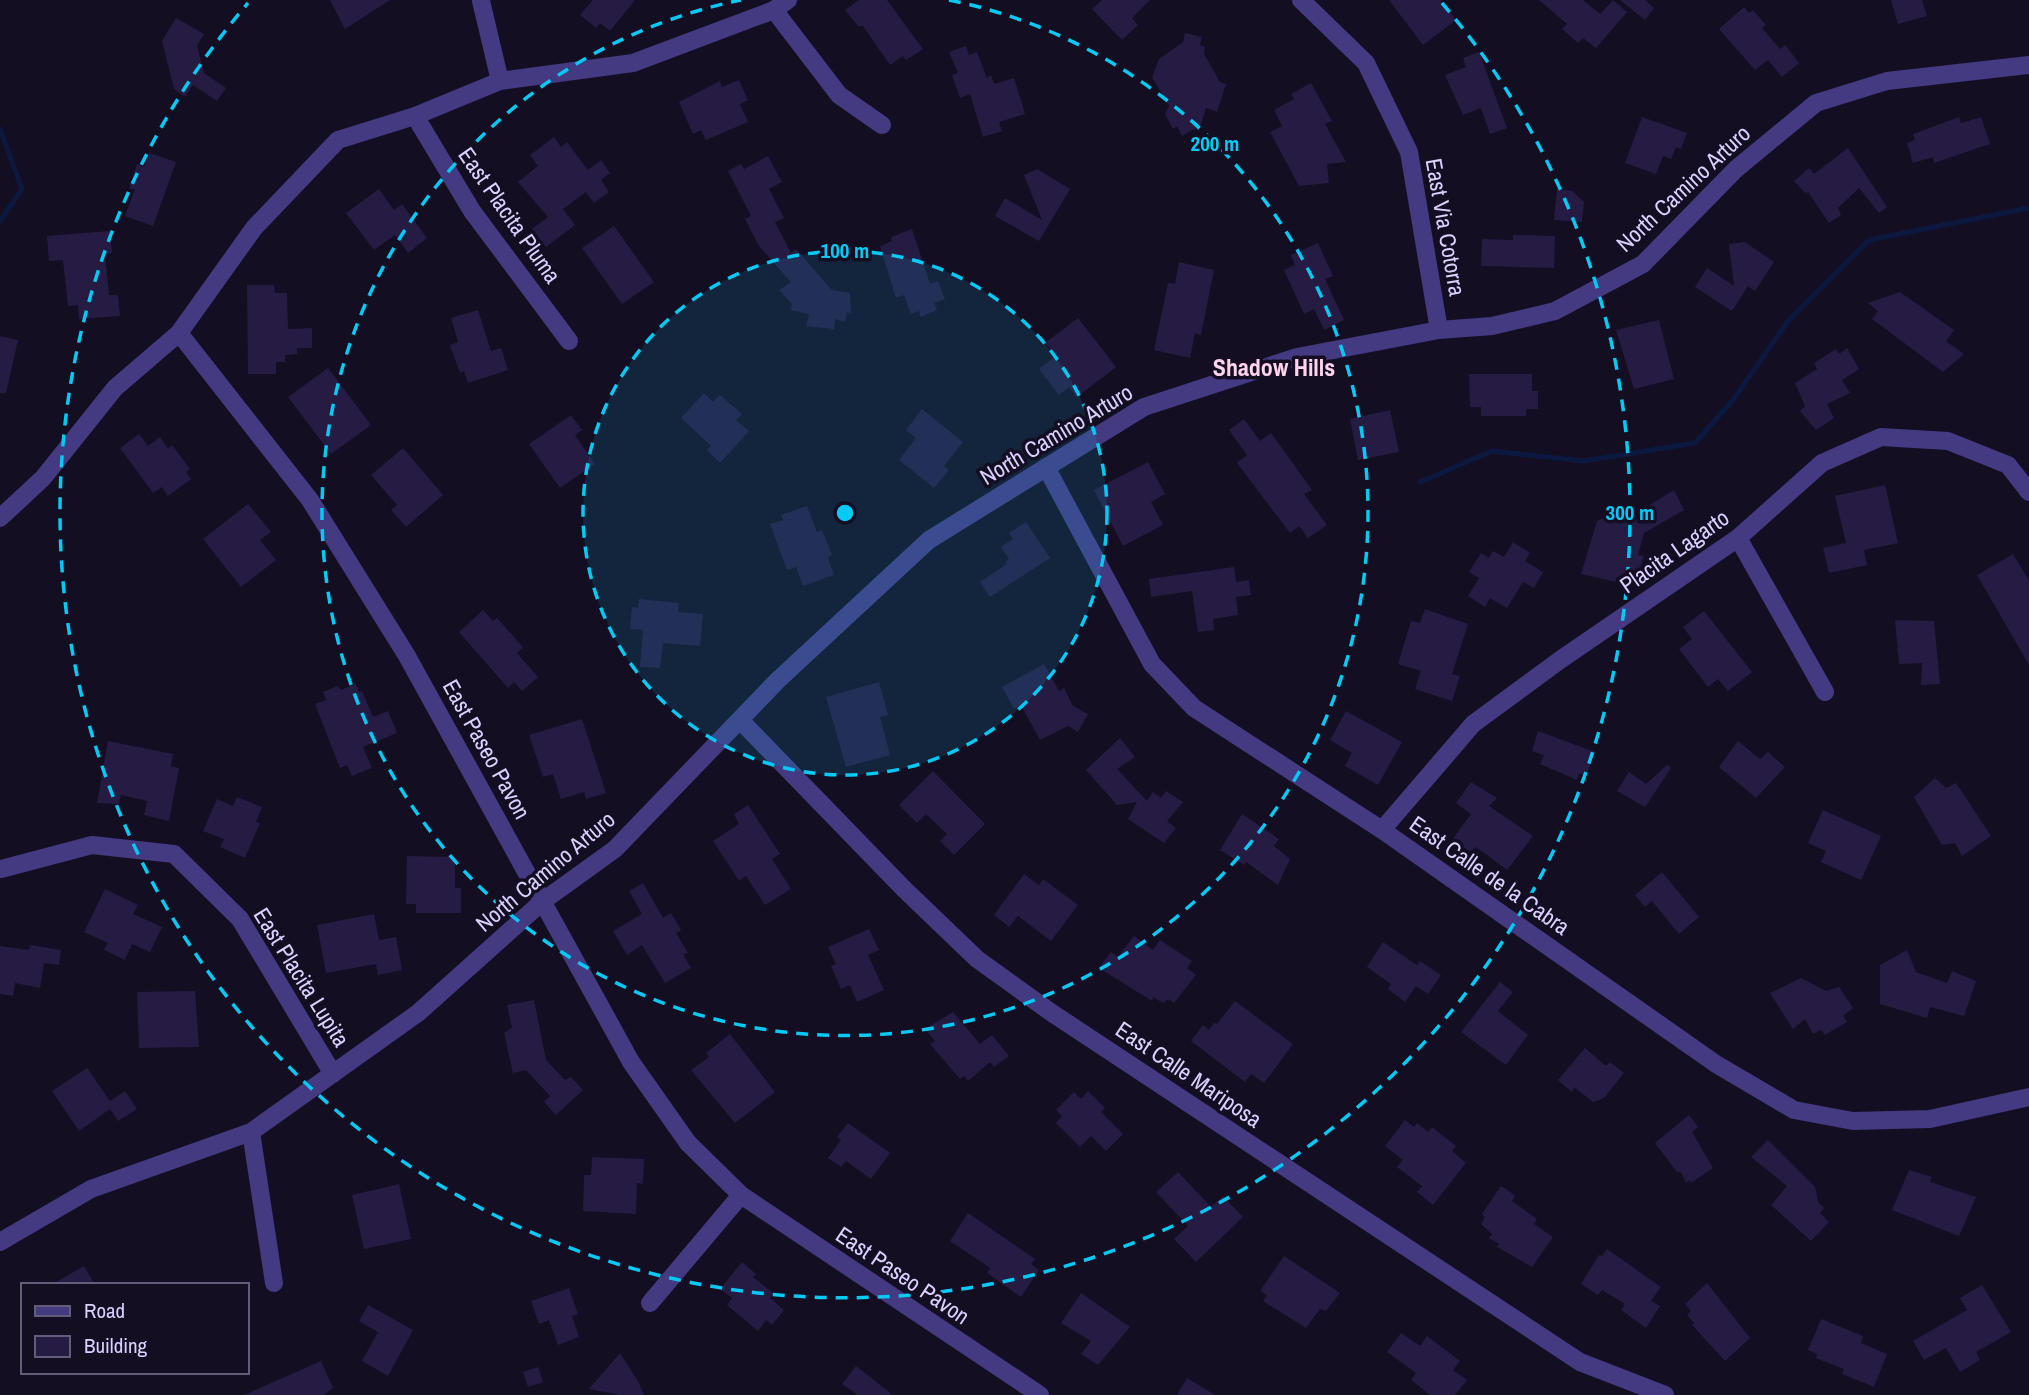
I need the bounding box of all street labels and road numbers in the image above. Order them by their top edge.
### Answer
street label: North Camino Arturo [1609,118,1757,258]
street label: East Placita Pluma [452,141,569,290]
street label: East Via Cotorra [1419,156,1473,299]
street label: North Camino Arturo [974,376,1138,492]
street label: Placita Lagarto [1613,502,1735,600]
street label: East Paseo Pavon [436,674,538,824]
street label: North Camino Arturo [469,804,621,938]
street label: East Calle de la Cabra [1404,808,1577,942]
street label: East Placita Lupita [247,902,357,1053]
street label: East Calle Mariposa [1110,1014,1268,1135]
street label: East Paseo Pavon [830,1219,976,1331]

